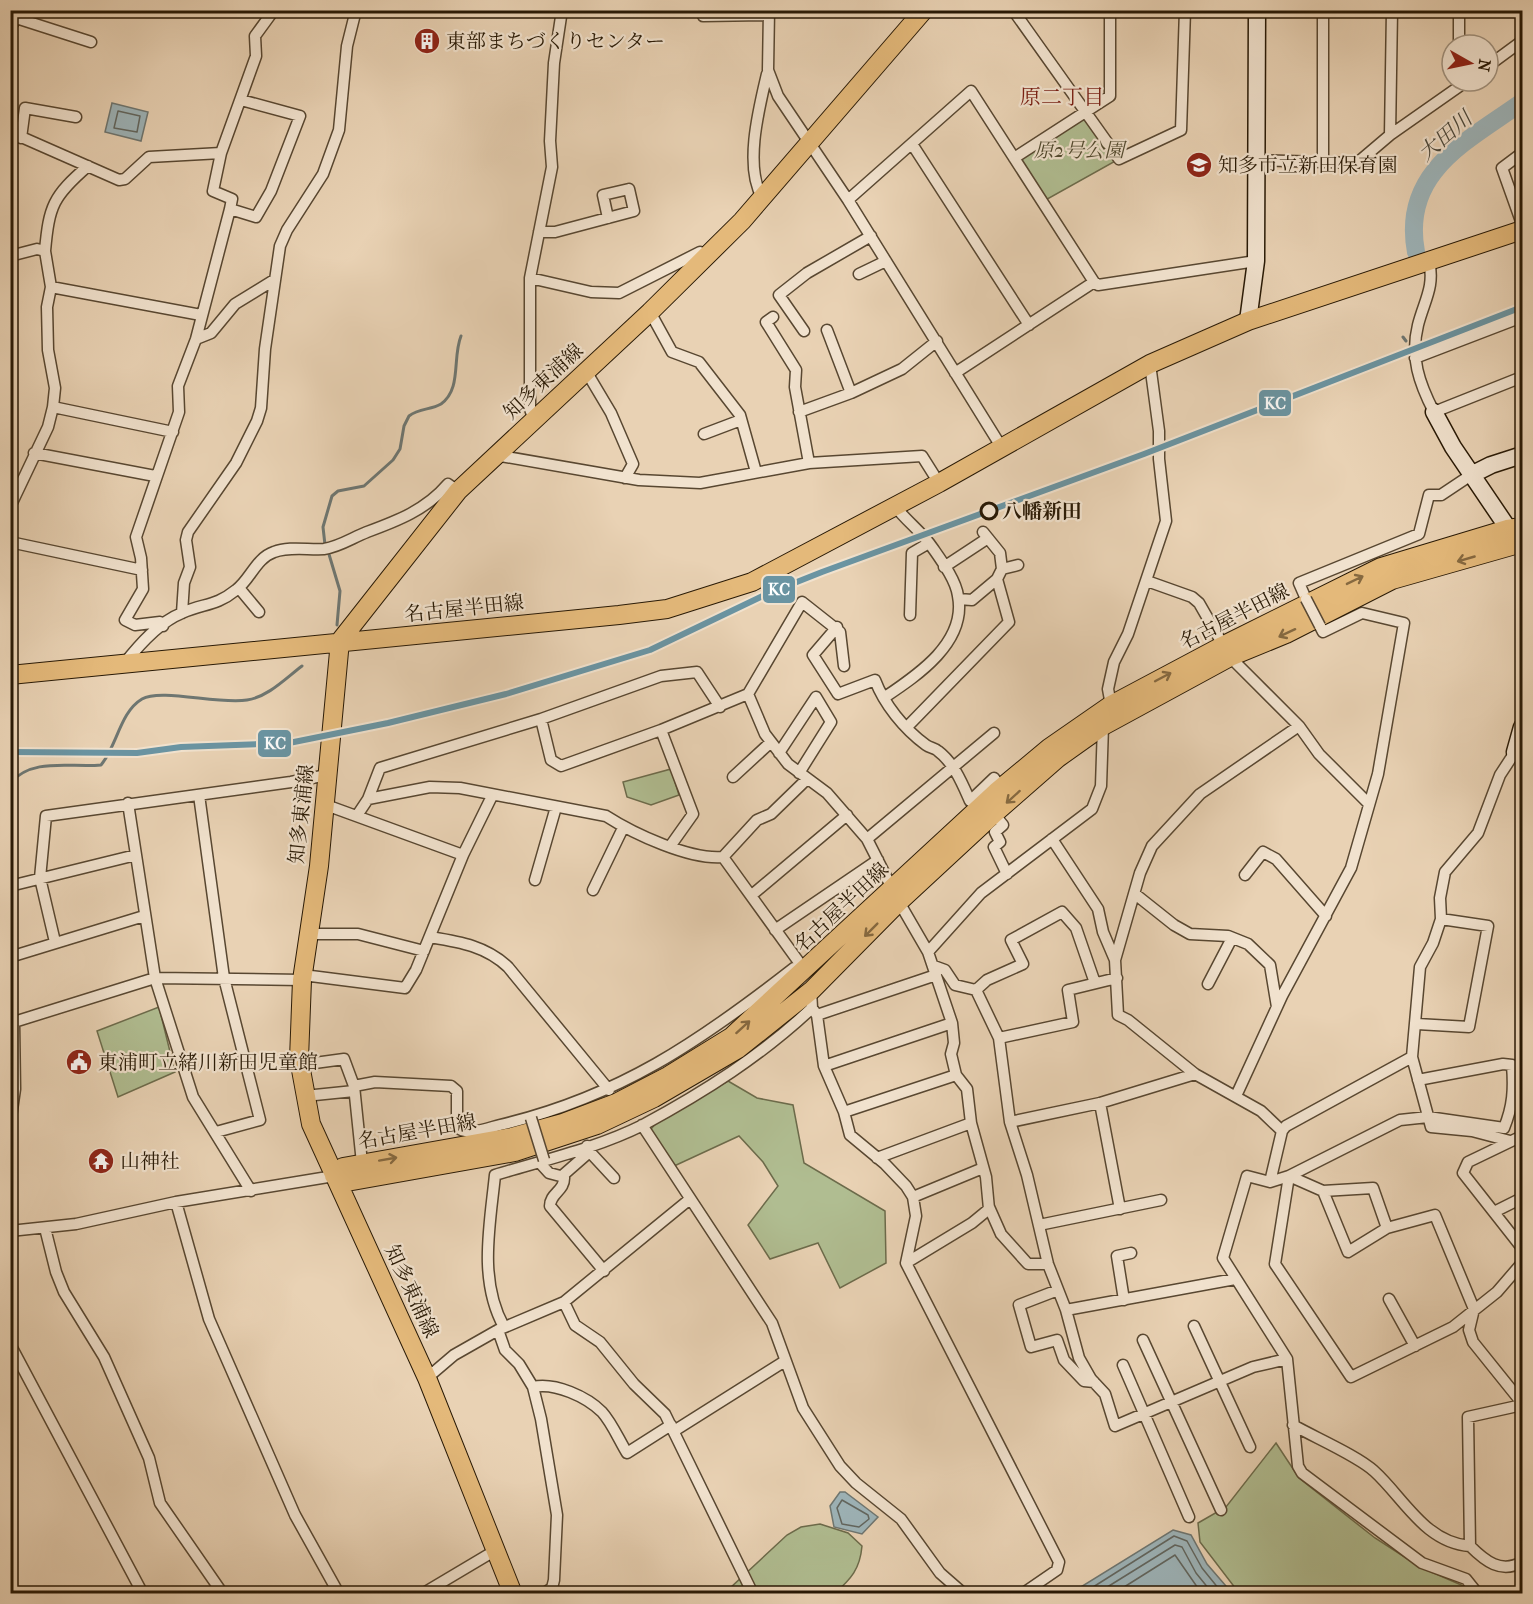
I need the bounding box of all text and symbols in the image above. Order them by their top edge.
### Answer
building icon: 東部まちづくりセンター [412,26,442,56]
place label: 東部まちづくりセンター [446,30,665,53]
north arrow [1440,33,1500,93]
text: N [1474,58,1495,74]
district label: 原二丁目 [1020,85,1104,109]
water label: 大田川 [1413,105,1478,166]
park label: 原2号公園 [1034,139,1127,162]
school or university icon: 知多市立新田保育園 [1184,150,1214,180]
place label: 知多市立新田保育園 [1218,154,1398,177]
street label: 知多東浦線 [499,339,588,424]
line badge: KC [1258,389,1292,417]
text: KC [1264,394,1286,413]
place label: 八幡新田 [1002,500,1082,523]
marker: 八幡新田 [980,502,998,520]
one-way arrow [1457,553,1476,565]
one-way arrow [1346,574,1364,586]
line badge: KC [762,575,796,604]
street label: 名古屋半田線 [1176,579,1293,654]
text: KC [768,580,790,599]
street label: 名古屋半田線 [403,591,525,626]
one-way arrow [1278,629,1296,640]
one-way arrow [1153,671,1171,682]
line badge: KC [257,729,292,758]
text: KC [264,734,286,753]
street label: 知多東浦線 [285,763,318,865]
one-way arrow [1006,790,1021,804]
street label: 名古屋半田線 [790,858,893,957]
one-way arrow [863,923,878,938]
one-way arrow [735,1020,750,1034]
public building icon: 東浦町立緒川新田児童館 [64,1047,94,1077]
place label: 東浦町立緒川新田児童館 [98,1051,318,1074]
street label: 名古屋半田線 [356,1110,478,1153]
temple icon: 山神社 [86,1146,116,1176]
place label: 山神社 [120,1150,180,1173]
one-way arrow [378,1153,397,1164]
street label: 知多東浦線 [380,1241,443,1341]

